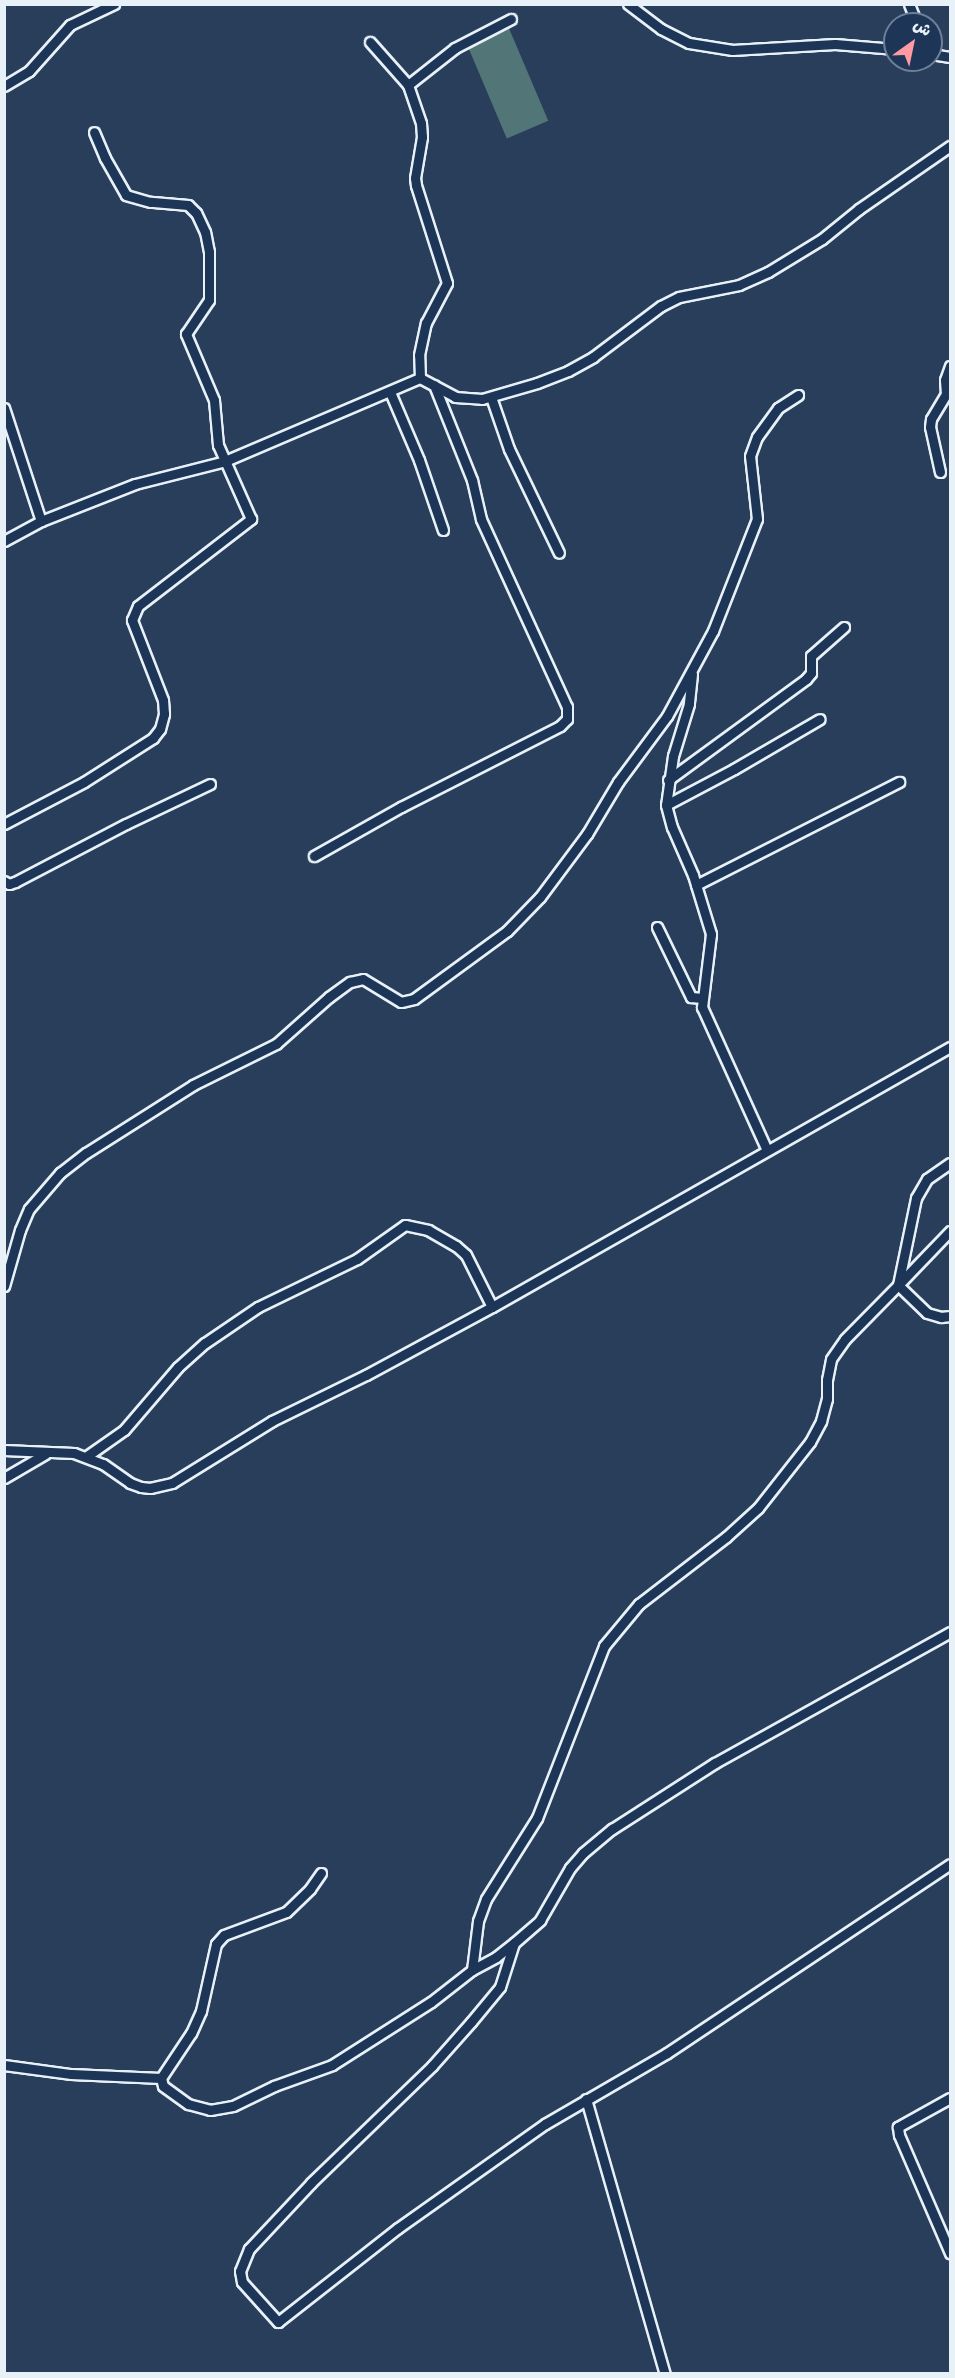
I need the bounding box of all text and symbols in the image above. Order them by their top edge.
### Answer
north arrow [883,12,943,72]
text: ش [909,15,935,41]

